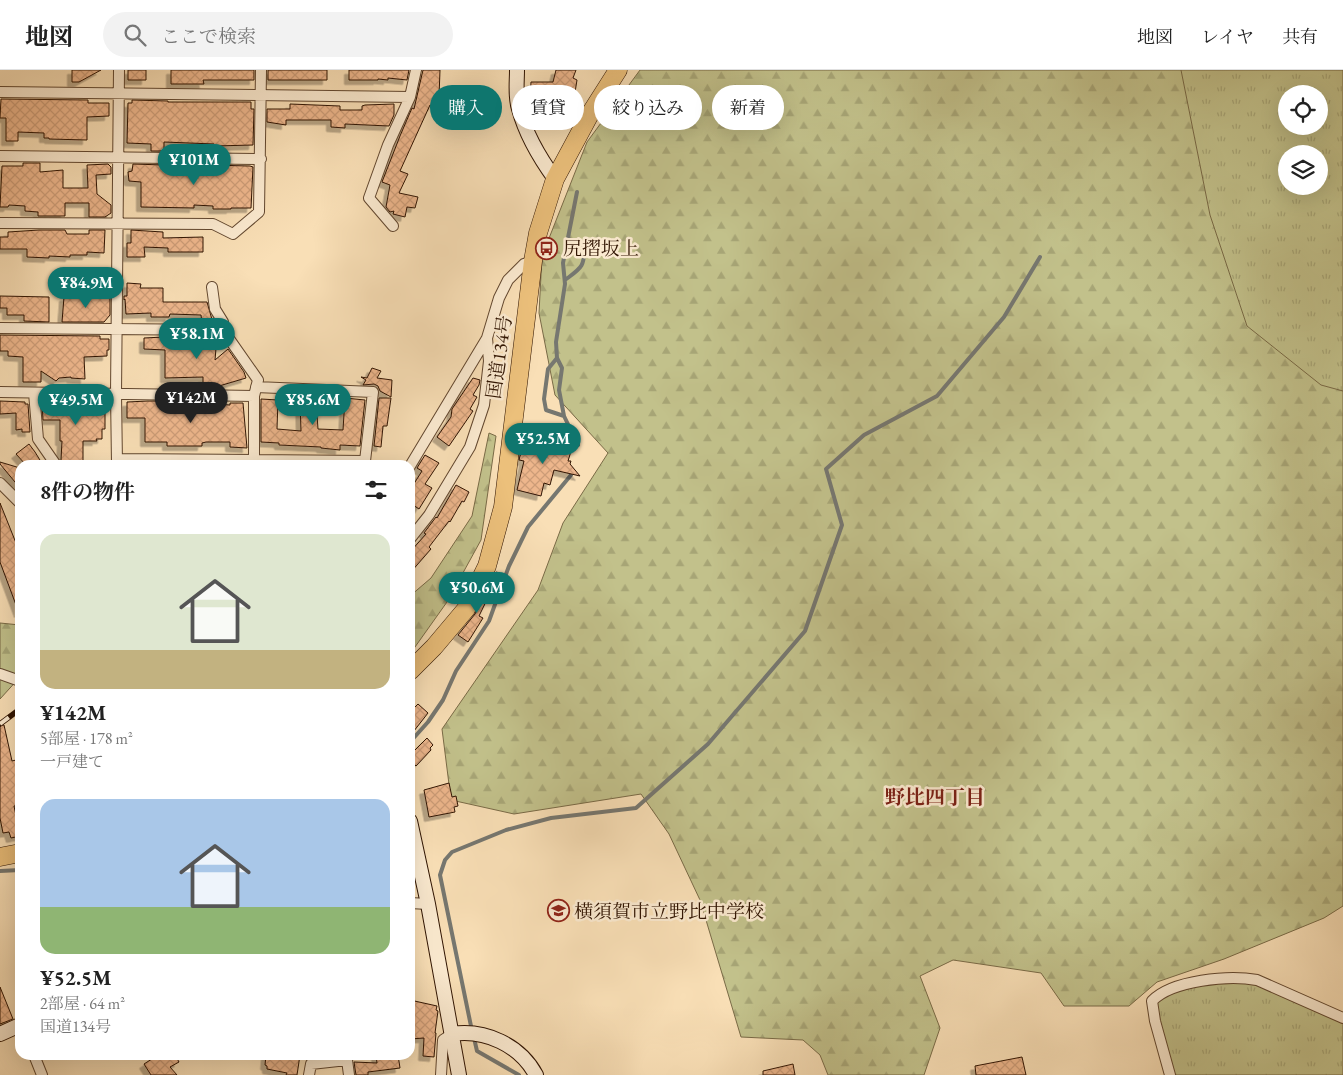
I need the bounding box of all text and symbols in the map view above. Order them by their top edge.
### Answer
search box [103,12,453,57]
text: 地図 [25,21,73,52]
icon: search [121,21,149,49]
text: ここで検索 [161,24,256,49]
text: 地図 [1137,25,1173,48]
text: レイヤ [1201,25,1254,48]
text: 共有 [1282,25,1318,48]
chip: 購入 [430,85,502,130]
chip: 賃貸 [512,85,584,130]
chip: 絞り込み [594,85,702,130]
chip: 新着 [712,85,784,130]
map controls [1278,85,1328,195]
button: locate [1278,85,1328,135]
pin: ¥101M [159,144,229,186]
button: layers [1278,145,1328,195]
text: ¥101M [169,149,219,170]
bus stop icon: 尻摺坂上 [535,236,559,260]
place label: 尻摺坂上 [563,236,639,261]
pin: ¥84.9M [45,266,127,309]
text: ¥84.9M [59,272,113,293]
street label: 国道134号 [481,313,517,401]
pin: ¥58.1M [156,318,238,360]
text: ¥58.1M [170,323,224,344]
pin: ¥142M [156,382,226,424]
pin: ¥49.5M [35,384,117,426]
pin: ¥85.6M [272,384,354,426]
text: ¥142M [166,387,216,408]
text: ¥49.5M [49,389,103,410]
text: ¥85.6M [286,389,340,410]
pin: ¥52.5M [502,422,584,465]
text: ¥52.5M [516,428,570,449]
icon: filters [362,476,390,504]
text: 8件の物件 [40,478,135,505]
icon: home [170,566,260,656]
pin: ¥50.6M [436,572,518,614]
text: ¥50.6M [450,577,504,598]
text: ¥142M [40,699,106,726]
text: 5部屋 · 178 m² [40,728,133,749]
text: 一戸建て [40,751,104,772]
district label: 野比四丁目 [885,784,985,810]
icon: home [170,831,260,921]
school or university icon: 横須賀市立野比中学校 [546,899,570,923]
place label: 横須賀市立野比中学校 [574,899,764,924]
text: ¥52.5M [40,964,111,991]
text: 2部屋 · 64 m² [40,993,125,1014]
text: 国道134号 [40,1016,111,1037]

